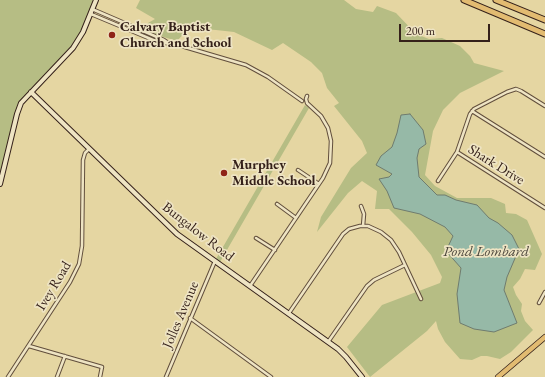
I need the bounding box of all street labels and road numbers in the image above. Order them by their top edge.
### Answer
street label: Shark Drive [465,141,527,189]
street label: Bungalow Road [159,199,237,265]
street label: Ivey Road [33,258,75,314]
street label: Jolles Avenue [159,279,203,351]

